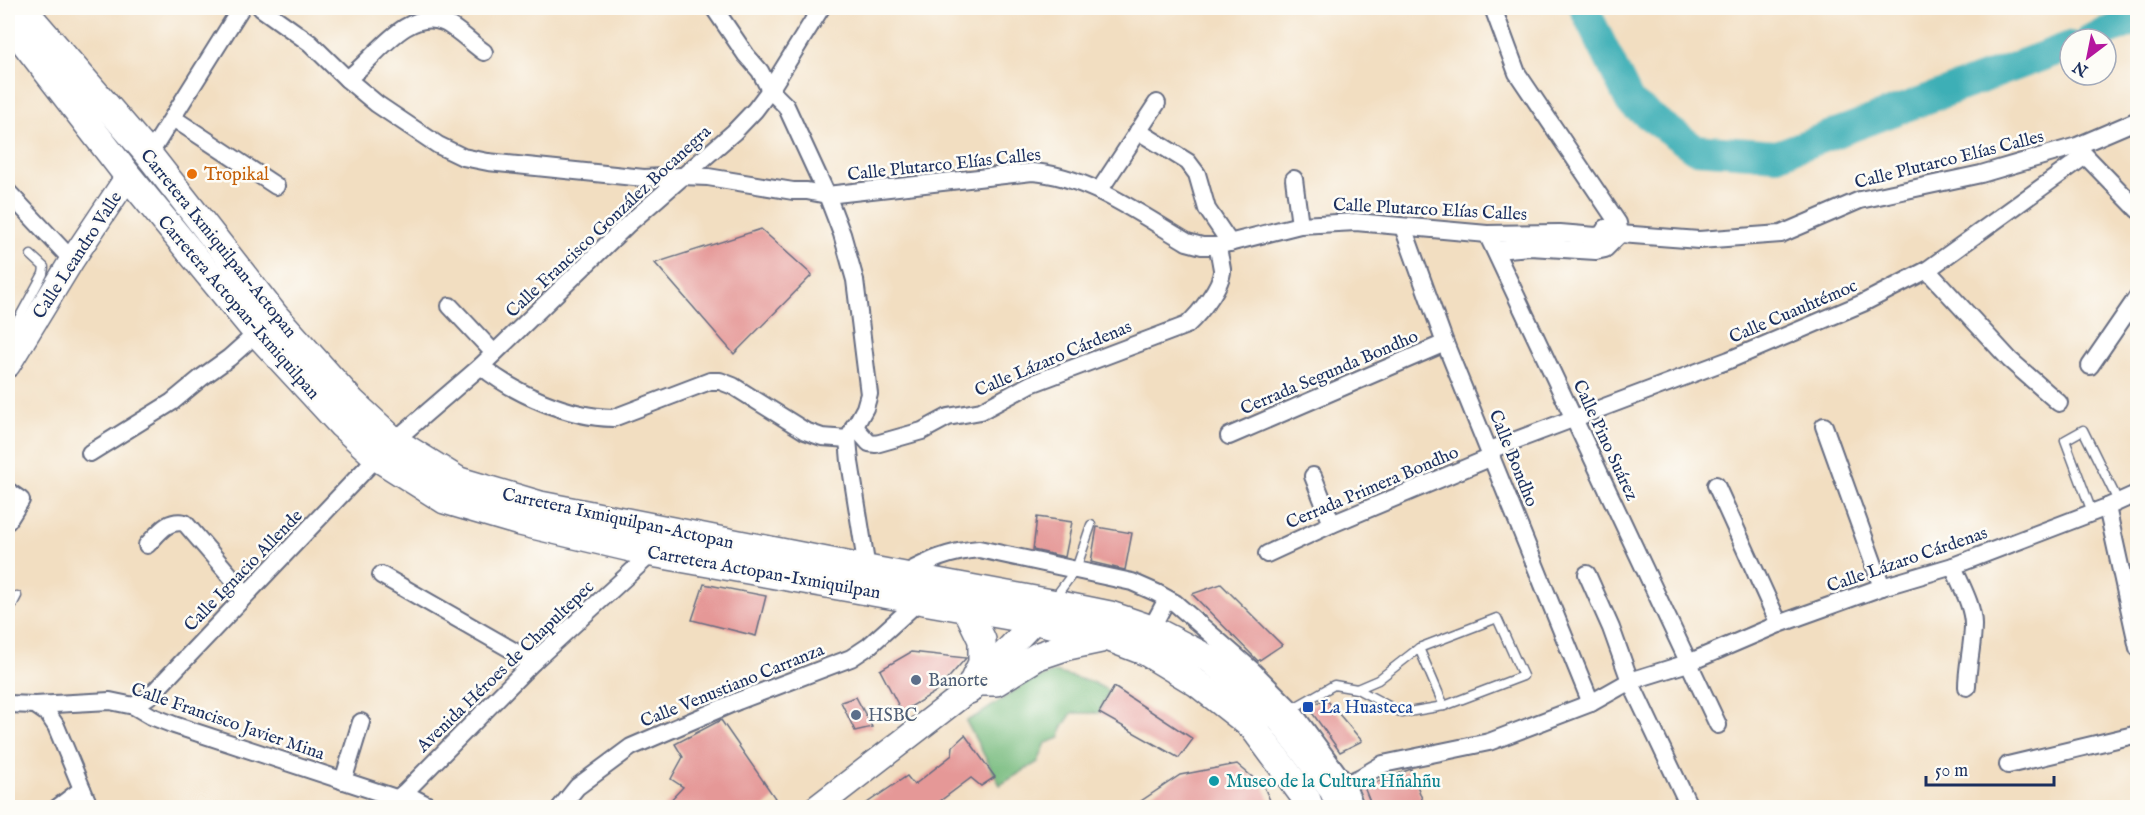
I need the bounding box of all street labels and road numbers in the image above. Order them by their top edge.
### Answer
street label: Calle Francisco González Bocanegra [502,121,717,323]
street label: Calle Plutarco Elías Calles [1852,126,2046,195]
street label: Calle Plutarco Elías Calles [846,144,1042,187]
street label: Carretera Ixmiquilpan-Actopan [135,145,301,343]
street label: Calle Leandro Valle [28,188,128,324]
street label: Calle Plutarco Elías Calles [1332,194,1528,227]
street label: Carretera Actopan-Ixmiquilpan [152,211,324,405]
street label: Calle Cuauhtémoc [1726,275,1861,350]
street label: Calle Lázaro Cárdenas [972,316,1136,403]
street label: Cerrada Segunda Bondho [1237,325,1422,421]
street label: Calle Pino Suárez [1567,377,1643,505]
street label: Calle Bondho [1483,407,1543,511]
street label: Cerrada Primera Bondho [1283,441,1463,535]
street label: Carretera Ixmiquilpan-Actopan [500,484,736,555]
street label: Calle Ignacio Allende [180,505,308,637]
street label: Calle Lázaro Cárdenas [1824,522,1991,599]
street label: Carretera Actopan-Ixmiquilpan [645,542,883,605]
street label: Avenida Héroes de Chapultepec [412,576,600,759]
street label: Calle Venustiano Carranza [637,639,828,734]
street label: Calle Francisco Javier Mina [128,678,327,766]

